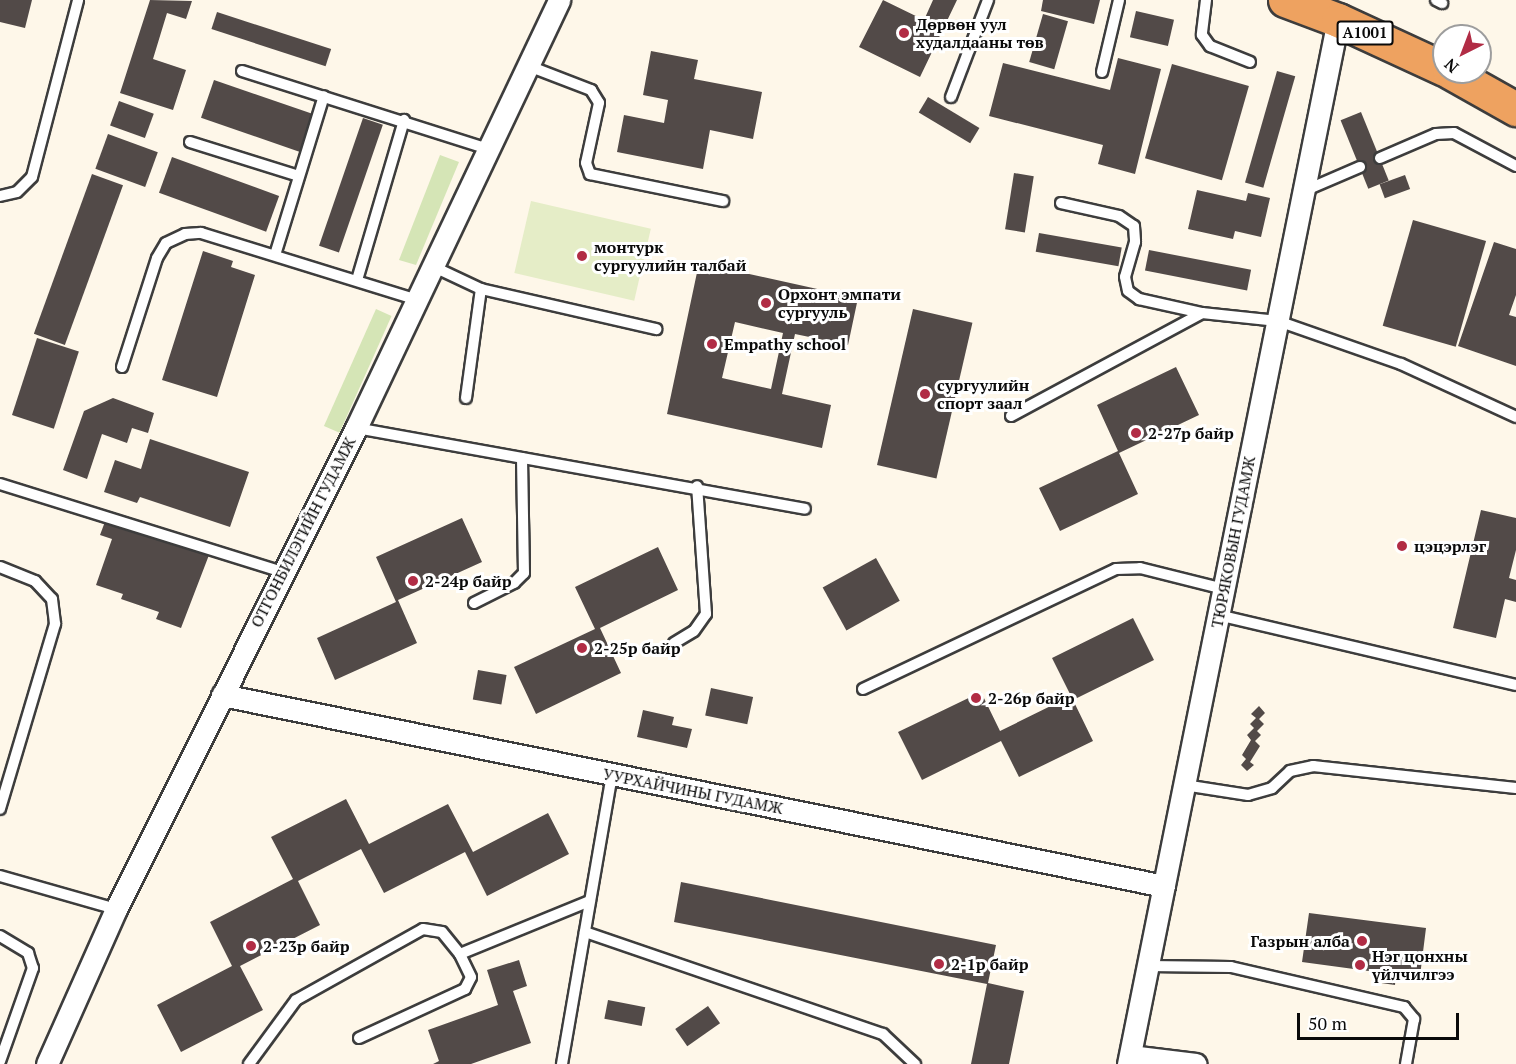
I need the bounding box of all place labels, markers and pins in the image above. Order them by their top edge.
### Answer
place label: Дөрвөн уул худалдааны төв [916,14,1044,52]
marker: Дөрвөн уул худалдааны төв [897,26,911,40]
place label: монтурк сургуулийн талбай [594,237,747,275]
marker: монтурк сургуулийн талбай [575,249,589,263]
place label: Орхонт эмпати сургууль [778,284,901,322]
marker: Орхонт эмпати сургууль [759,296,773,310]
place label: Empathy school [724,334,846,354]
marker: Empathy school [705,337,719,351]
place label: сургуулийн спорт заал [937,375,1029,413]
marker: сургуулийн спорт заал [918,387,932,401]
place label: 2-27р байр [1148,423,1234,443]
marker: 2-27р байр [1129,426,1143,440]
place label: цэцэрлэг [1414,536,1486,556]
marker: цэцэрлэг [1395,539,1409,553]
place label: 2-24р байр [425,571,512,591]
marker: 2-24р байр [406,574,420,588]
place label: 2-25р байр [594,638,681,658]
marker: 2-25р байр [575,641,589,655]
place label: 2-26р байр [988,688,1075,708]
marker: 2-26р байр [969,691,983,705]
place label: Газрын алба [1250,931,1350,951]
marker: Газрын алба [1355,934,1369,948]
place label: 2-23р байр [263,936,350,956]
marker: 2-23р байр [244,939,258,953]
place label: Нэг цонхны үйлчилгээ [1372,946,1468,984]
place label: 2-1р байр [951,954,1028,974]
marker: 2-1р байр [932,957,946,971]
marker: Нэг цонхны үйлчилгээ [1353,958,1367,972]

